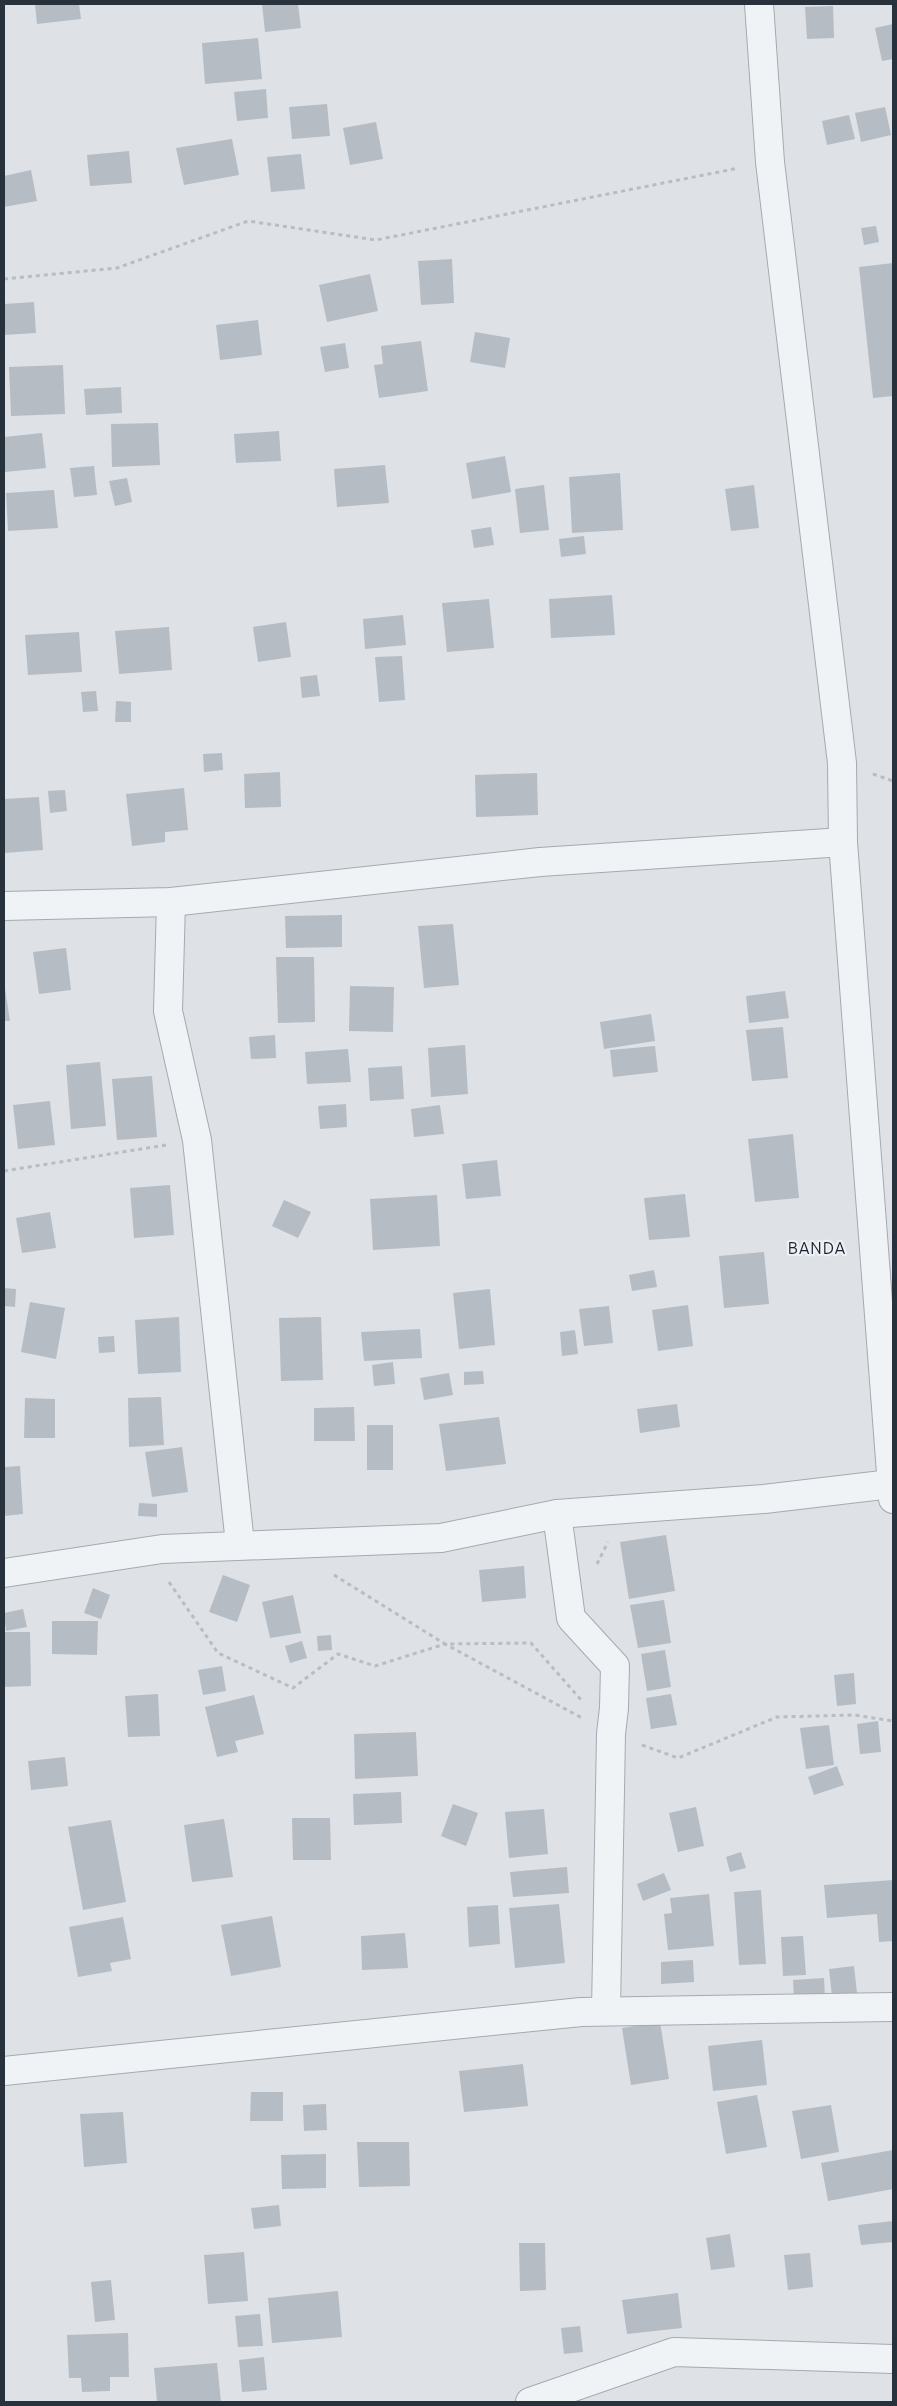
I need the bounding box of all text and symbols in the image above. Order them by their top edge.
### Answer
district label: BANDA [788,1239,846,1257]

